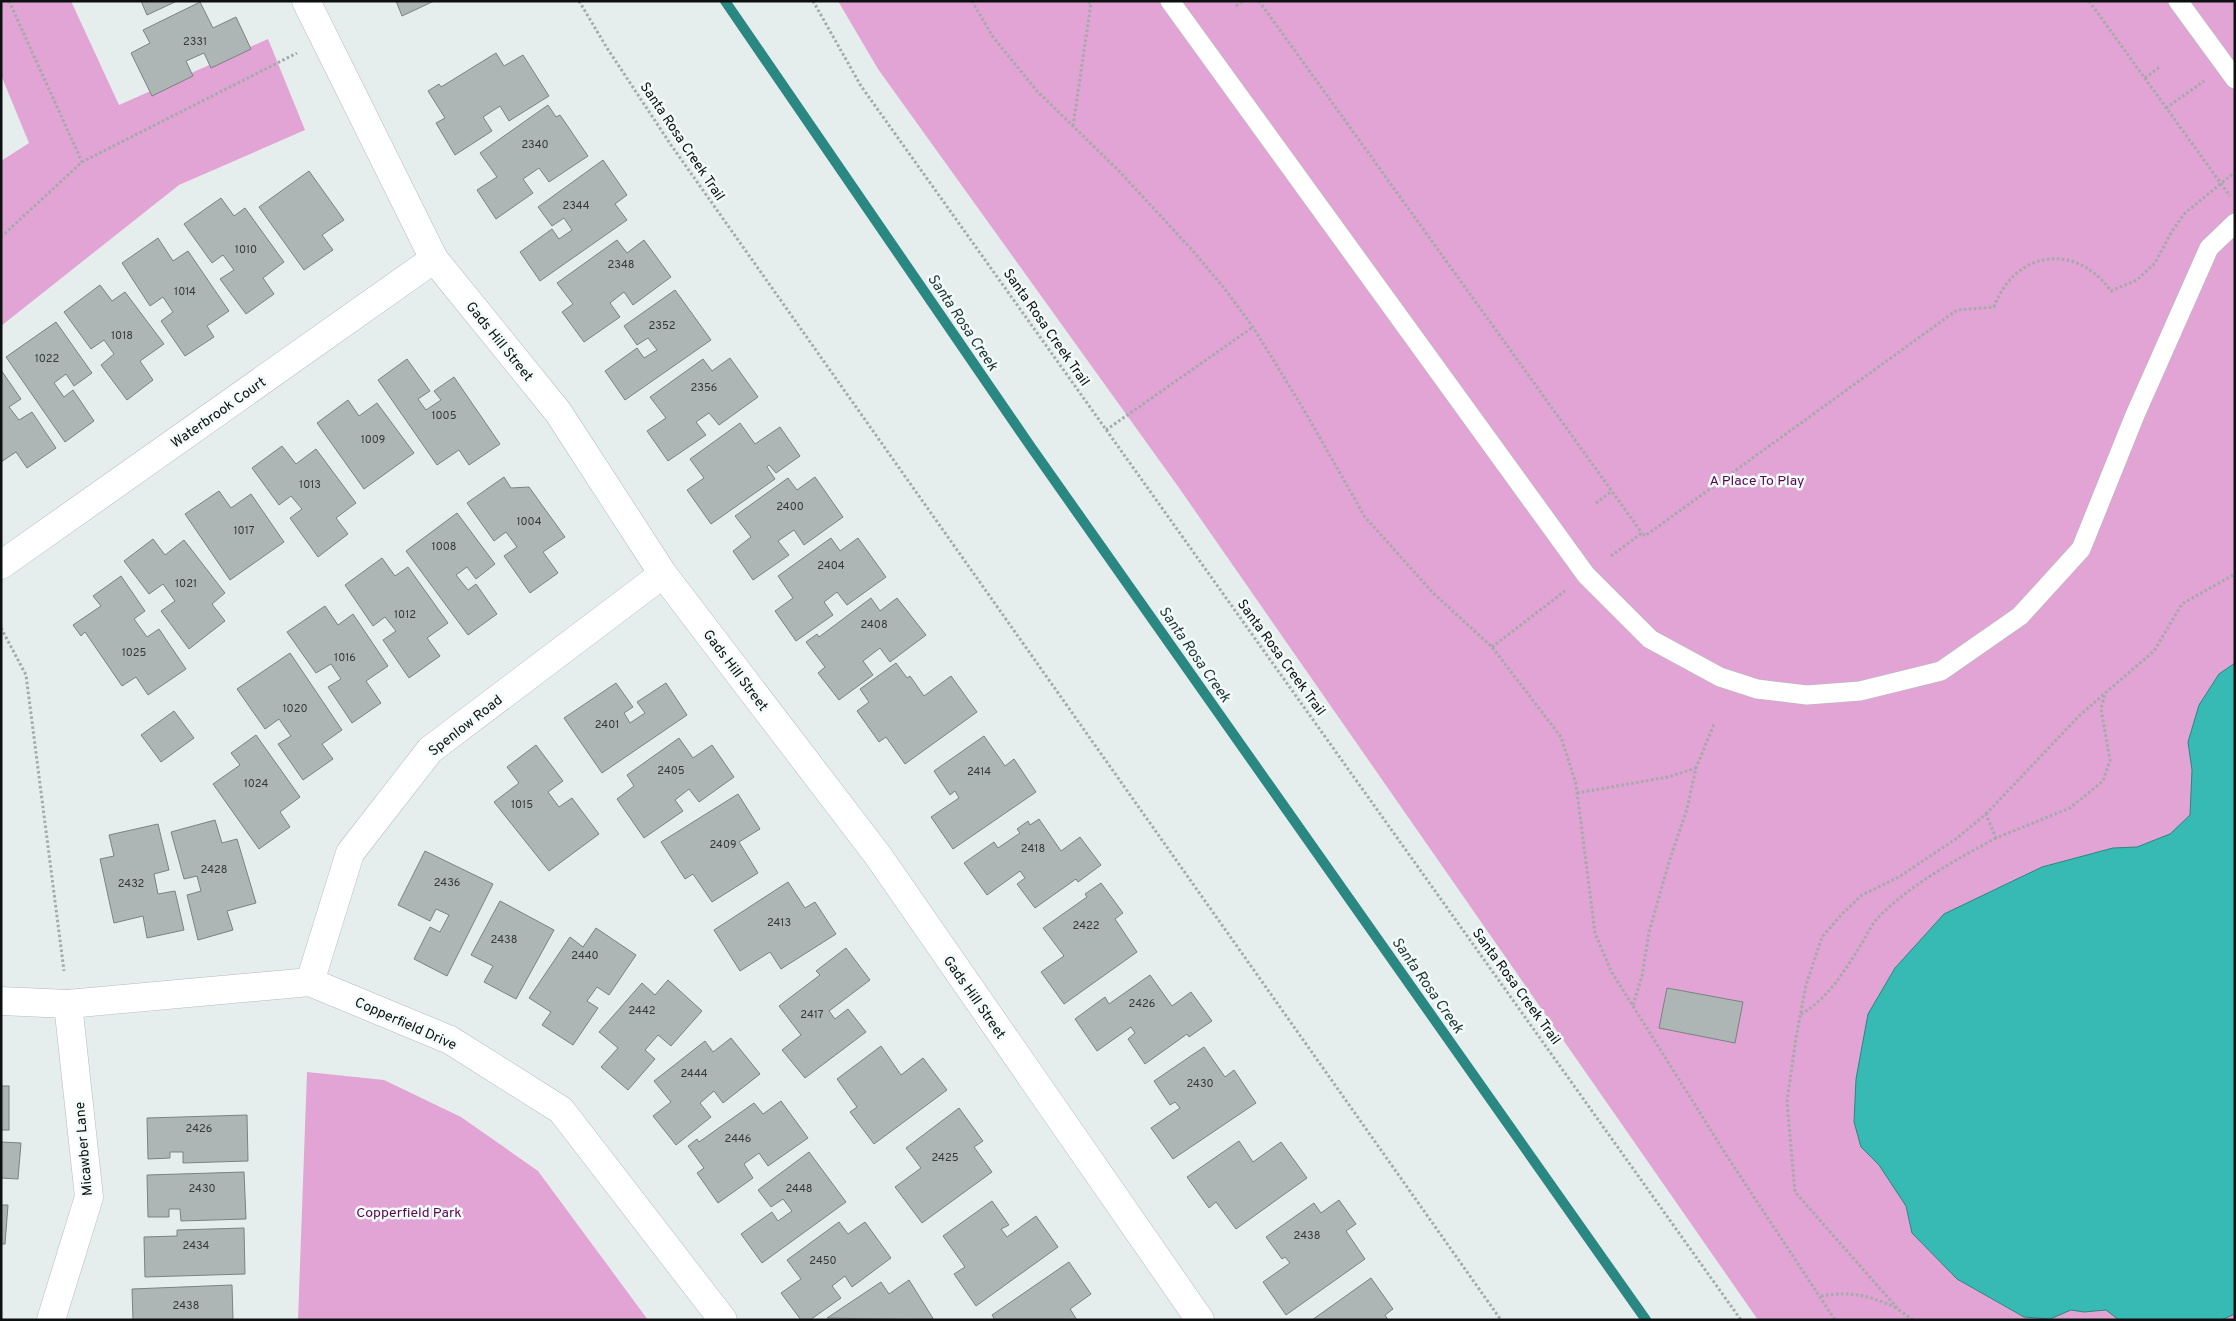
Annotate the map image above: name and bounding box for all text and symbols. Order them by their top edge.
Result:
house number: 2331 [183,35,207,49]
street label: Santa Rosa Creek Trail [636,79,728,204]
house number: 2340 [521,138,549,152]
house number: 2344 [562,199,590,213]
house number: 1010 [235,243,257,257]
house number: 2348 [608,258,634,272]
street label: Santa Rosa Creek Trail [999,266,1093,390]
water label: Santa Rosa Creek [922,271,1002,375]
house number: 1014 [174,285,196,299]
street label: Gads Hill Street [462,299,536,385]
house number: 2352 [649,319,675,333]
house number: 1018 [111,329,133,343]
house number: 1022 [35,352,59,366]
street label: Waterbrook Court [168,374,270,452]
house number: 2356 [691,381,717,395]
house number: 1005 [432,409,457,423]
house number: 1009 [361,433,385,447]
park label: A Place To Play [1710,473,1804,490]
house number: 1013 [299,478,321,492]
house number: 2400 [776,500,804,514]
house number: 1004 [517,515,542,529]
house number: 1017 [234,524,255,538]
house number: 1008 [432,540,456,554]
house number: 2404 [817,559,845,573]
house number: 1021 [175,577,197,591]
street label: Santa Rosa Creek Trail [1233,596,1329,719]
water label: Santa Rosa Creek [1154,603,1234,707]
house number: 1012 [394,608,416,622]
house number: 2408 [860,618,888,632]
street label: Gads Hill Street [699,627,771,715]
house number: 1025 [122,646,147,660]
house number: 1016 [334,651,356,665]
street label: Spenlow Road [426,692,506,760]
house number: 1020 [283,702,307,716]
house number: 2401 [595,718,619,732]
house number: 2405 [657,764,685,778]
house number: 2414 [967,765,991,779]
house number: 1024 [244,777,268,791]
house number: 1015 [511,798,533,812]
house number: 2409 [709,838,737,852]
house number: 2418 [1021,842,1045,856]
house number: 2428 [201,863,227,877]
house number: 2436 [434,876,460,890]
house number: 2432 [118,877,144,891]
house number: 2413 [767,916,791,930]
house number: 2422 [1073,919,1099,933]
street label: Santa Rosa Creek Trail [1468,925,1564,1048]
house number: 2438 [491,933,517,947]
water label: Santa Rosa Creek [1387,934,1467,1038]
house number: 2440 [571,949,599,963]
street label: Gads Hill Street [939,953,1009,1043]
street label: Copperfield Drive [352,994,459,1054]
house number: 2426 [1129,997,1155,1011]
house number: 2442 [628,1004,656,1018]
house number: 2417 [800,1008,824,1022]
house number: 2444 [680,1067,708,1081]
house number: 2430 [1186,1077,1214,1091]
street label: Micawber Lane [72,1101,97,1197]
house number: 2426 [186,1122,212,1136]
house number: 2446 [725,1132,751,1146]
house number: 2425 [931,1151,959,1165]
house number: 2430 [188,1182,216,1196]
house number: 2448 [785,1182,813,1196]
park label: Copperfield Park [356,1205,462,1222]
house number: 2438 [1294,1229,1320,1243]
house number: 2434 [183,1239,210,1253]
house number: 2450 [809,1254,837,1268]
house number: 2438 [173,1299,199,1313]

